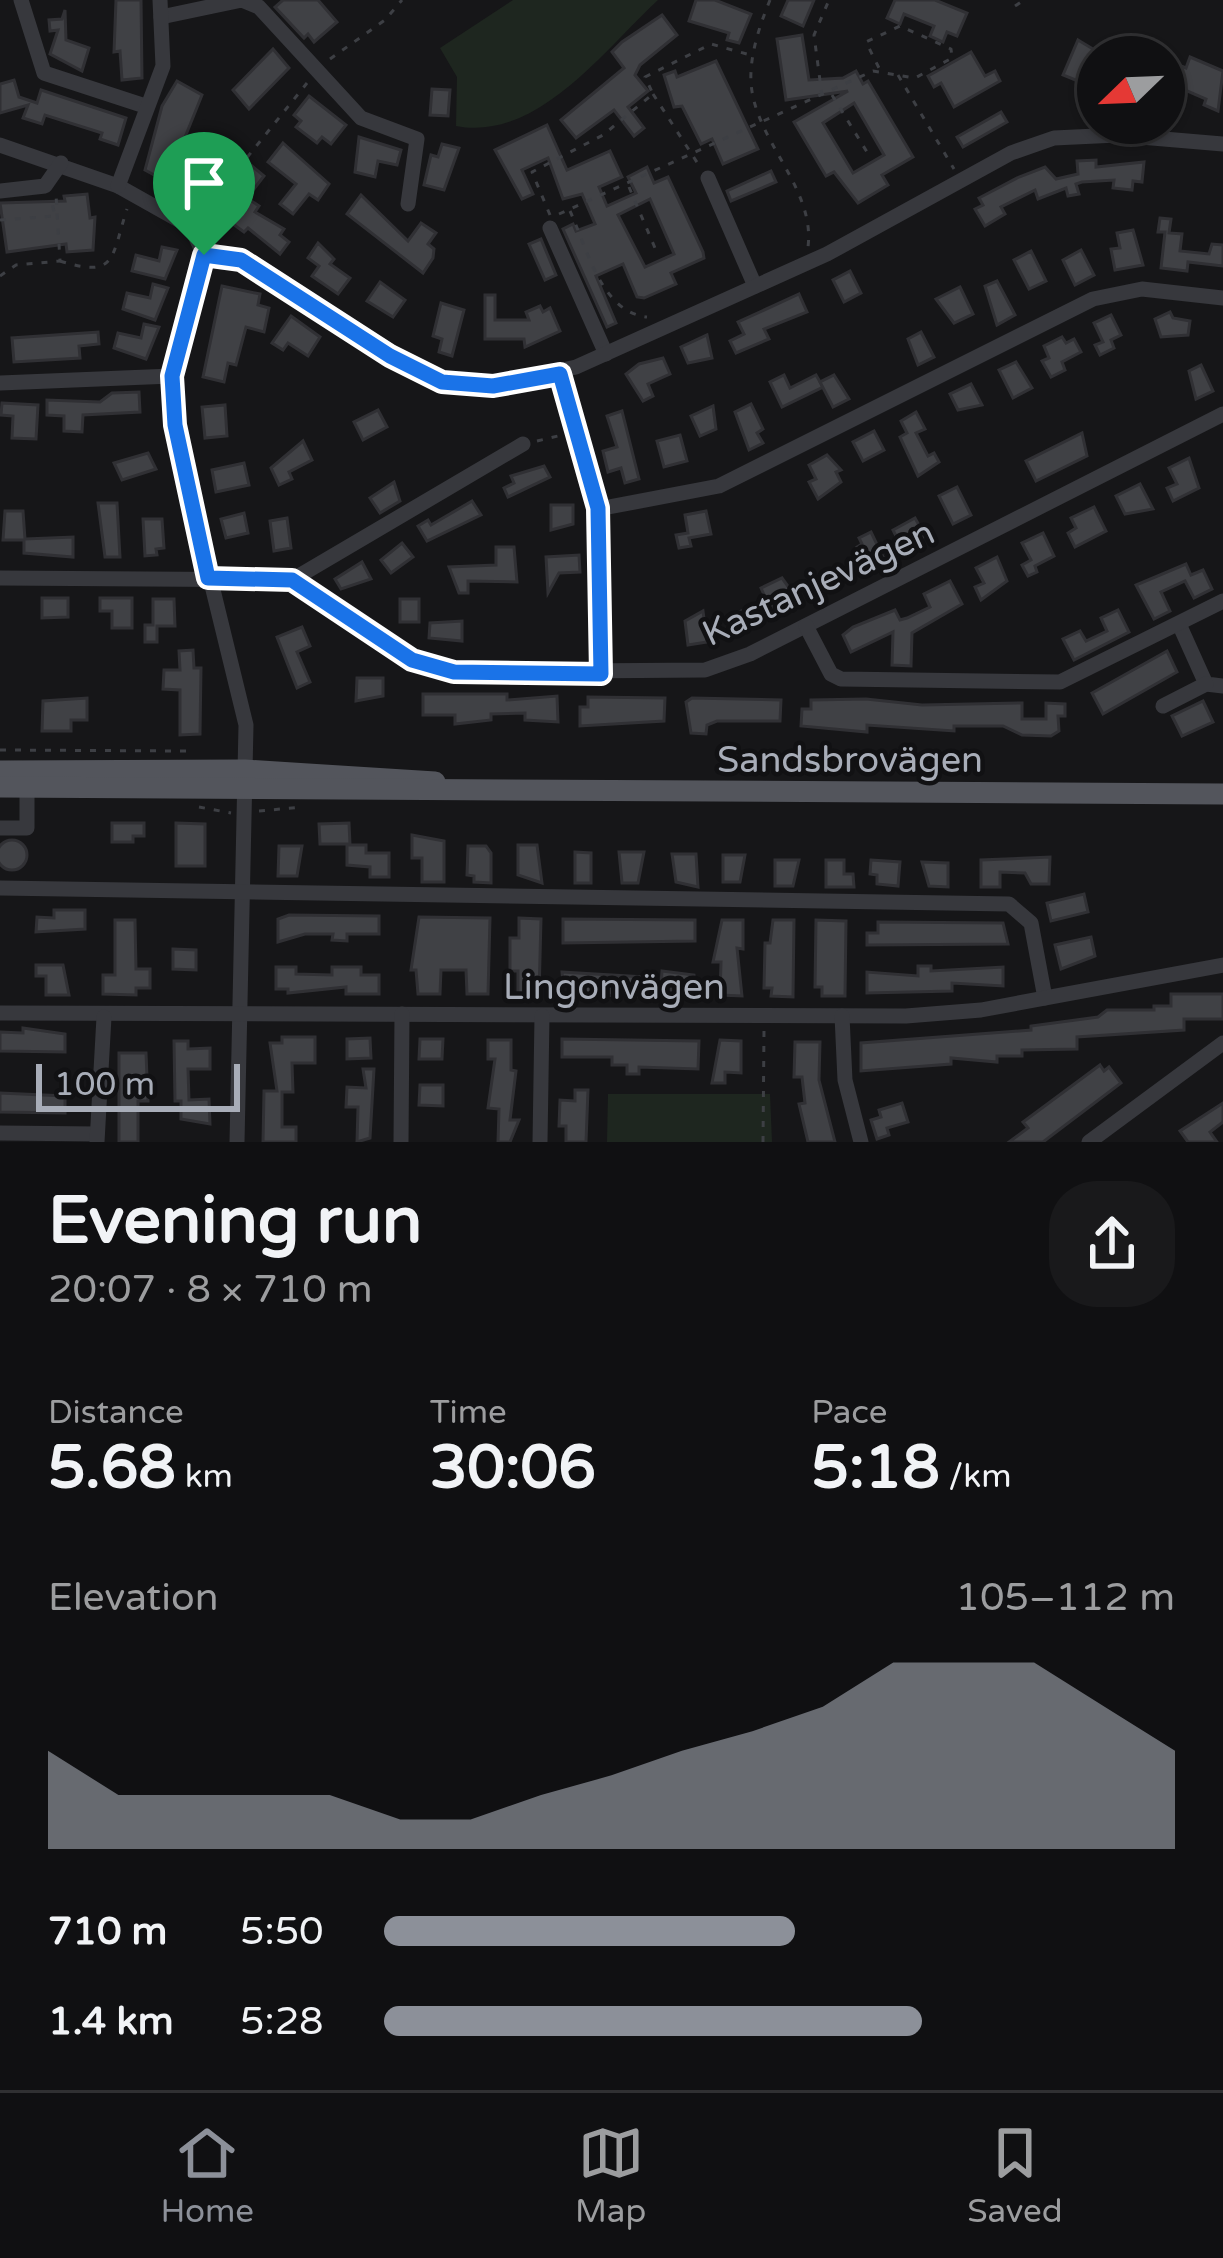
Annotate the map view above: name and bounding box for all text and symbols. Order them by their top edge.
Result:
north arrow [1077,36,1185,144]
map controls [1077,36,1185,144]
pin [153,132,255,255]
icon: arrive [171,150,237,216]
street label: Kastanjevägen [696,511,941,656]
street label: Sandsbrovägen [717,739,983,782]
street label: Lingonvägen [503,966,725,1009]
scale bar [36,1058,240,1111]
text: 100 m [54,1065,155,1104]
text: Evening run [48,1181,422,1261]
button: share [1049,1181,1175,1307]
text: 20:07 · 8 × 710 m [48,1266,373,1313]
text: Distance [48,1393,184,1432]
text: Time [430,1393,507,1432]
text: Pace [811,1393,887,1432]
text: 5.68 [48,1432,176,1504]
text: 30:06 [430,1432,596,1504]
text: 5:18 [811,1432,940,1504]
text: km [176,1457,233,1496]
text: /km [940,1457,1011,1496]
text: Elevation [48,1574,218,1621]
text: 105–112 m [955,1574,1175,1621]
text: 710 m [48,1908,167,1955]
text: 5:50 [240,1908,324,1955]
text: 1.4 km [48,1998,174,2045]
text: 5:28 [240,1998,324,2045]
tab: Home [160,2120,254,2231]
tab: Map [575,2120,646,2231]
tab: Saved [967,2120,1063,2231]

